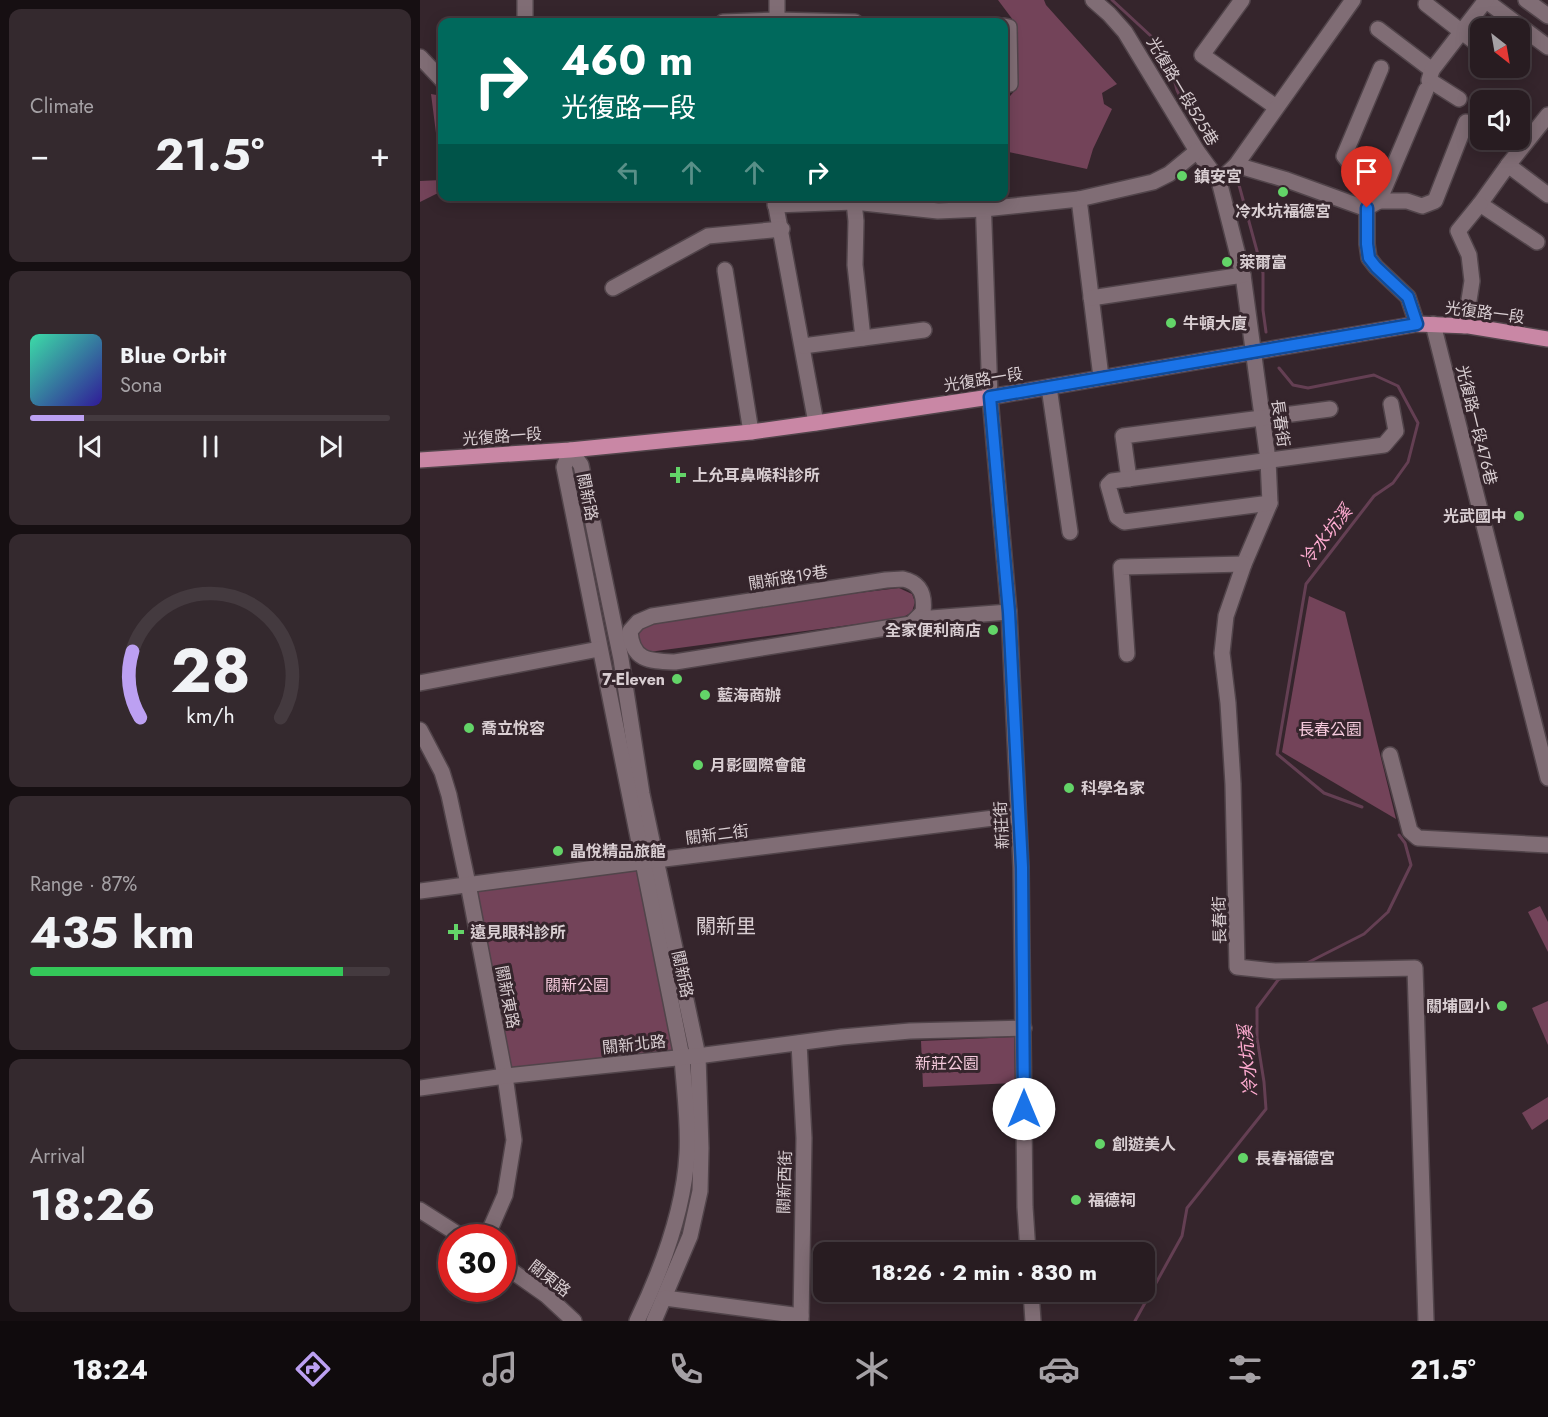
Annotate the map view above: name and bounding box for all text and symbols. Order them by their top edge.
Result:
north arrow [1470,18,1530,78]
map controls [1470,18,1530,150]
text: 460 m [561,30,693,91]
street label: 光復路一段525巷 [1141,33,1224,150]
icon: right [462,42,540,120]
text: 光復路一段 [561,88,696,127]
button: sound [1470,90,1530,150]
text: Climate [30,92,94,121]
text: 21.5° [155,122,264,187]
text: − [30,131,49,178]
text: + [370,131,390,178]
pin [1341,146,1392,208]
icon: arrive [1350,155,1383,188]
icon: left [612,156,645,189]
icon: ahead [675,156,708,189]
icon: ahead [738,156,771,189]
icon: right [801,156,834,189]
place label: 鎮安宮 [1194,165,1242,188]
marker: 鎮安宮 [1175,169,1189,183]
marker: 冷水坑福德宮 [1276,185,1290,199]
place label: 冷水坑福德宮 [1235,200,1331,223]
place label: 萊爾富 [1239,251,1287,274]
marker: 萊爾富 [1220,255,1234,269]
street label: 光復路一段 [1444,296,1526,329]
place label: 牛頓大廈 [1183,312,1247,335]
marker: 牛頓大廈 [1164,316,1178,330]
text: Blue Orbit [120,339,226,371]
street label: 光復路一段 [942,362,1024,397]
street label: 光復路一段476巷 [1450,363,1503,488]
text: Sona [120,371,162,400]
street label: 長春街 [1266,398,1295,448]
street label: 光復路一段 [461,422,543,451]
icon: previous [74,430,107,463]
icon: pause [194,430,227,463]
icon: next [314,430,347,463]
place label: 上允耳鼻喉科診所 [692,464,820,487]
marker: 上允耳鼻喉科診所 [669,466,687,484]
street label: 關新路 [572,471,603,523]
water label: 冷水坑溪 [1294,497,1360,572]
place label: 光武國中 [1443,505,1507,528]
marker: 光武國中 [1512,509,1526,523]
street label: 關新路19巷 [747,560,830,595]
place label: 全家便利商店 [885,619,981,642]
marker: 全家便利商店 [986,623,1000,637]
text: 28 [170,625,250,715]
place label: 7-Eleven [602,668,665,691]
marker: 7-Eleven [670,672,684,686]
place label: 藍海商辦 [717,684,781,707]
marker: 藍海商辦 [698,688,712,702]
text: km/h [186,700,234,731]
place label: 喬立悅容 [481,717,545,740]
park label: 長春公園 [1298,718,1362,741]
marker: 喬立悅容 [462,721,476,735]
place label: 月影國際會館 [710,754,806,777]
marker: 月影國際會館 [691,758,705,772]
place label: 科學名家 [1081,777,1145,800]
marker: 科學名家 [1062,781,1076,795]
street label: 新莊街 [989,800,1014,850]
street label: 關新二街 [684,819,750,850]
place label: 晶悅精品旅館 [570,840,666,863]
marker: 晶悅精品旅館 [551,844,565,858]
text: Range · 87% [30,870,137,899]
street label: 長春街 [1208,896,1231,944]
text: 435 km [30,900,195,965]
district label: 關新里 [696,912,756,941]
place label: 遠見眼科診所 [470,921,566,944]
marker: 遠見眼科診所 [447,923,465,941]
street label: 關新路 [666,948,699,1000]
street label: 關新東路 [490,963,525,1031]
park label: 關新公園 [545,974,609,997]
place label: 關埔國小 [1426,995,1490,1018]
marker: 關埔國小 [1495,999,1509,1013]
water label: 冷水坑溪 [1232,1021,1264,1098]
street label: 關新北路 [601,1030,667,1059]
park label: 新莊公園 [915,1052,979,1075]
position arrow [992,1077,1056,1141]
place label: 創遊美人 [1112,1133,1176,1156]
marker: 創遊美人 [1093,1137,1107,1151]
text: Arrival [30,1142,85,1171]
place label: 長春福德宮 [1255,1147,1335,1170]
street label: 關新西街 [772,1150,797,1214]
marker: 長春福德宮 [1236,1151,1250,1165]
text: 18:26 [30,1172,155,1237]
place label: 福德祠 [1088,1189,1136,1212]
marker: 福德祠 [1069,1193,1083,1207]
speed limit sign: 30 [438,1224,516,1302]
street label: 關東路 [524,1255,576,1302]
text: 18:26 · 2 min · 830 m [871,1256,1097,1288]
icon: directions [292,1348,334,1390]
icon: music [479,1348,521,1390]
icon: phone [665,1348,707,1390]
icon: climate [851,1348,893,1390]
icon: car [1038,1348,1080,1390]
icon: filters [1224,1348,1266,1390]
text: 18:24 [72,1350,148,1389]
text: 21.5° [1410,1350,1476,1389]

